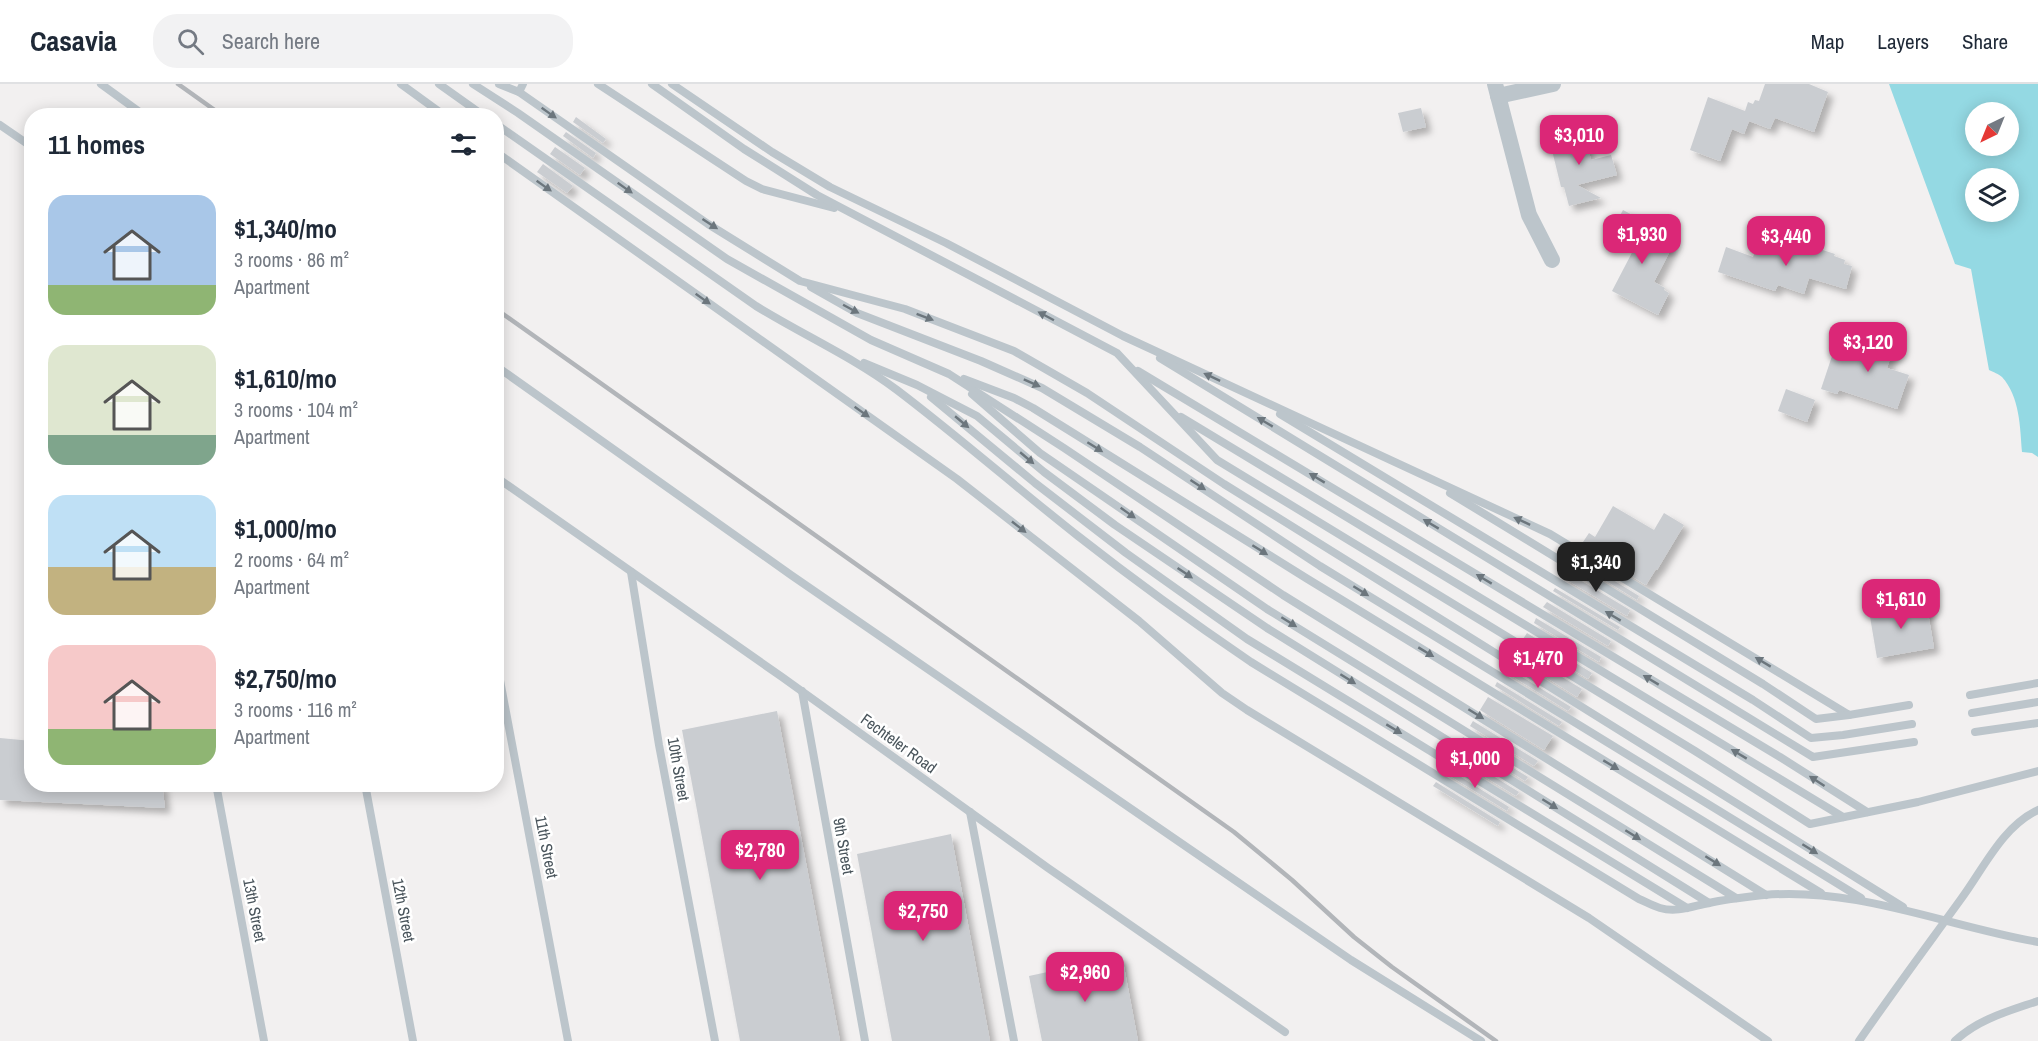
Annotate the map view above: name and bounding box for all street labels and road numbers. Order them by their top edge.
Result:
street label: Fechteler Road [857,708,941,778]
street label: 10th Street [663,735,695,803]
street label: 11th Street [530,814,564,880]
street label: 9th Street [828,816,860,876]
street label: 13th Street [238,876,272,944]
street label: 12th Street [387,876,421,944]

